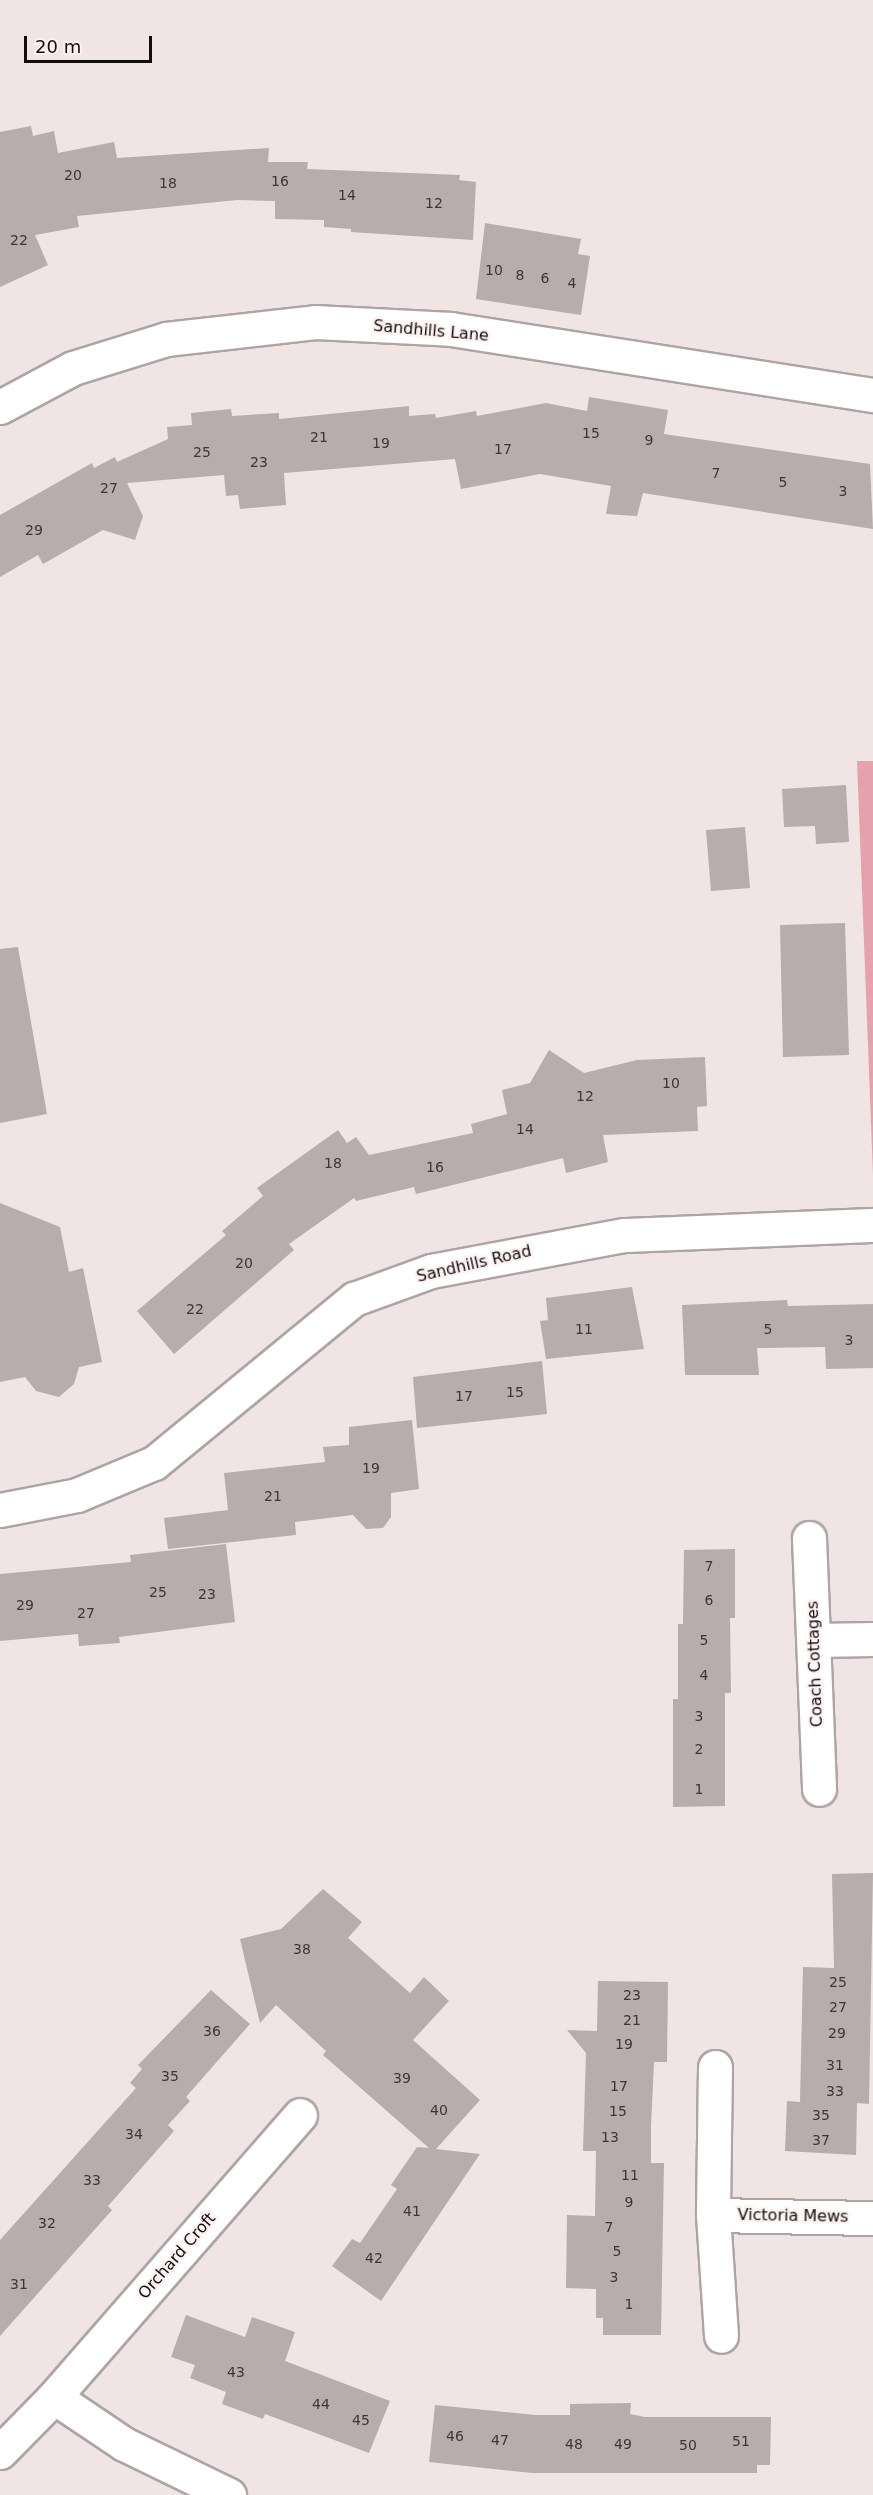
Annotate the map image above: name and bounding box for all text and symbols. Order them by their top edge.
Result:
scale bar [27,24,154,62]
text: 20 m [35,36,81,57]
house number: 20 [64,167,82,183]
house number: 16 [271,173,289,189]
house number: 18 [159,175,177,191]
house number: 14 [338,187,356,203]
house number: 12 [425,195,443,211]
house number: 22 [10,232,28,248]
house number: 10 [485,262,503,278]
house number: 8 [516,267,524,283]
house number: 6 [541,270,549,286]
house number: 4 [568,275,576,291]
street label: Sandhills Lane [372,316,490,346]
house number: 15 [582,425,600,441]
house number: 21 [310,429,328,445]
house number: 9 [645,432,653,448]
house number: 19 [372,435,390,451]
house number: 17 [494,441,512,457]
house number: 25 [193,444,211,460]
house number: 23 [250,454,268,470]
house number: 7 [712,465,720,481]
house number: 5 [779,474,787,490]
house number: 27 [100,480,118,496]
house number: 3 [839,483,847,499]
house number: 29 [25,522,43,538]
house number: 10 [662,1075,680,1091]
house number: 12 [576,1088,594,1104]
house number: 14 [516,1121,534,1137]
house number: 18 [324,1155,342,1171]
house number: 16 [426,1159,444,1175]
street label: Sandhills Road [415,1241,533,1287]
house number: 20 [235,1255,253,1271]
house number: 22 [186,1301,204,1317]
house number: 11 [575,1321,593,1337]
house number: 5 [764,1321,772,1337]
house number: 3 [845,1332,853,1348]
house number: 15 [506,1384,524,1400]
house number: 17 [455,1388,473,1404]
house number: 19 [362,1460,380,1476]
house number: 21 [264,1488,282,1504]
house number: 7 [705,1558,713,1574]
house number: 25 [149,1584,167,1600]
house number: 23 [198,1586,216,1602]
house number: 6 [705,1592,713,1608]
house number: 29 [16,1597,34,1613]
street label: Coach Cottages [803,1600,827,1728]
house number: 27 [77,1605,95,1621]
house number: 5 [700,1632,708,1648]
house number: 4 [700,1667,708,1683]
house number: 3 [695,1708,703,1724]
house number: 2 [695,1741,703,1757]
house number: 1 [695,1781,703,1797]
house number: 38 [293,1941,311,1957]
house number: 25 [829,1974,847,1990]
house number: 23 [623,1987,641,2003]
house number: 27 [829,1999,847,2015]
house number: 21 [623,2012,641,2028]
house number: 36 [203,2023,221,2039]
house number: 29 [828,2025,846,2041]
house number: 19 [615,2036,633,2052]
house number: 31 [826,2057,844,2073]
house number: 35 [161,2068,179,2084]
house number: 39 [393,2070,411,2086]
house number: 17 [610,2078,628,2094]
house number: 33 [826,2083,844,2099]
house number: 40 [430,2102,448,2118]
house number: 15 [609,2103,627,2119]
house number: 35 [812,2107,830,2123]
house number: 34 [125,2126,143,2142]
house number: 13 [601,2129,619,2145]
house number: 37 [812,2132,830,2148]
house number: 11 [621,2167,639,2183]
house number: 33 [83,2172,101,2188]
house number: 9 [625,2194,633,2210]
house number: 41 [403,2203,421,2219]
street label: Victoria Mews [737,2205,849,2227]
street label: Orchard Croft [134,2209,220,2303]
house number: 32 [38,2215,56,2231]
house number: 7 [605,2219,613,2235]
house number: 5 [613,2243,621,2259]
house number: 42 [365,2250,383,2266]
house number: 3 [610,2269,618,2285]
house number: 31 [10,2276,28,2292]
house number: 1 [625,2296,633,2312]
house number: 43 [227,2364,245,2380]
house number: 44 [312,2396,330,2412]
house number: 45 [352,2412,370,2428]
house number: 46 [446,2428,464,2444]
house number: 47 [491,2432,509,2448]
house number: 51 [732,2433,750,2449]
house number: 48 [565,2436,583,2452]
house number: 49 [614,2436,632,2452]
house number: 50 [679,2437,697,2453]

